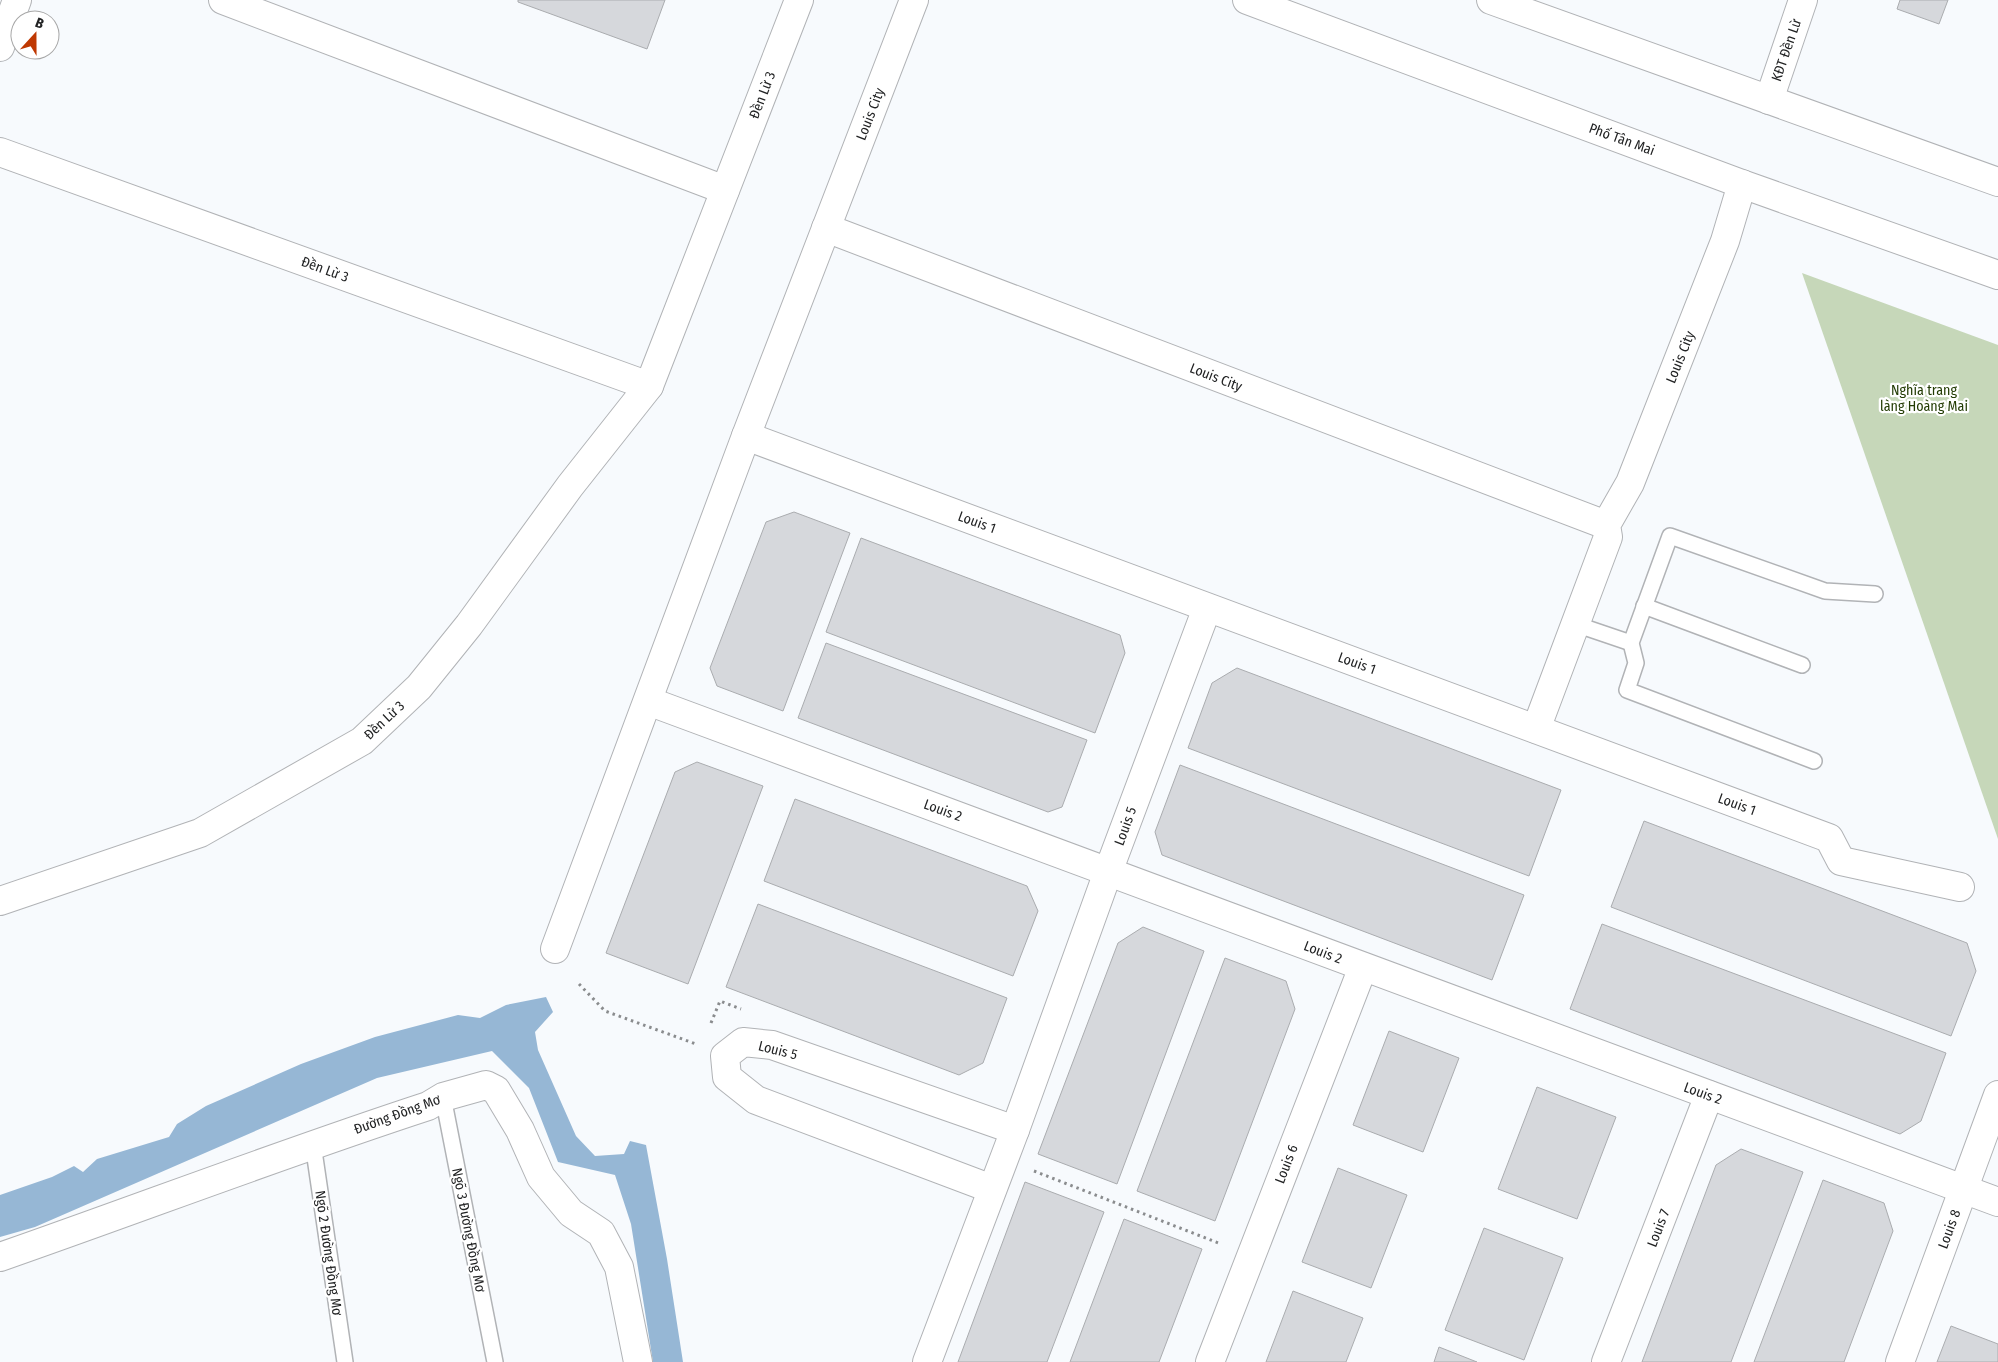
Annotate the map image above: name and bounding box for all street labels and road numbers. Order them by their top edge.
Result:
street label: KĐT Đền Lừ [1767,16,1805,83]
street label: Đền Lừ 3 [745,69,779,121]
street label: Louis City [853,85,888,143]
street label: Phố Tân Mai [1587,119,1657,159]
street label: Đền Lừ 3 [299,252,351,286]
street label: Louis City [1662,328,1699,386]
street label: Louis City [1187,360,1245,395]
street label: Louis 1 [956,508,998,537]
street label: Louis 1 [1336,649,1378,678]
street label: Đền Lừ 3 [360,697,408,743]
street label: Louis 1 [1716,790,1758,819]
street label: Louis 2 [921,796,964,825]
street label: Louis 5 [1111,805,1140,848]
street label: Louis 2 [1301,937,1344,967]
street label: Louis 5 [757,1037,799,1064]
street label: Louis 2 [1681,1079,1724,1108]
street label: Đường Đồng Mơ [351,1090,443,1138]
street label: Louis 6 [1271,1142,1302,1186]
street label: Ngõ 3 Đường Đồng Mơ [448,1166,490,1294]
street label: Ngõ 2 Đường Đồng Mơ [311,1189,347,1317]
street label: Louis 7 [1644,1207,1674,1249]
street label: Louis 8 [1935,1207,1964,1251]

